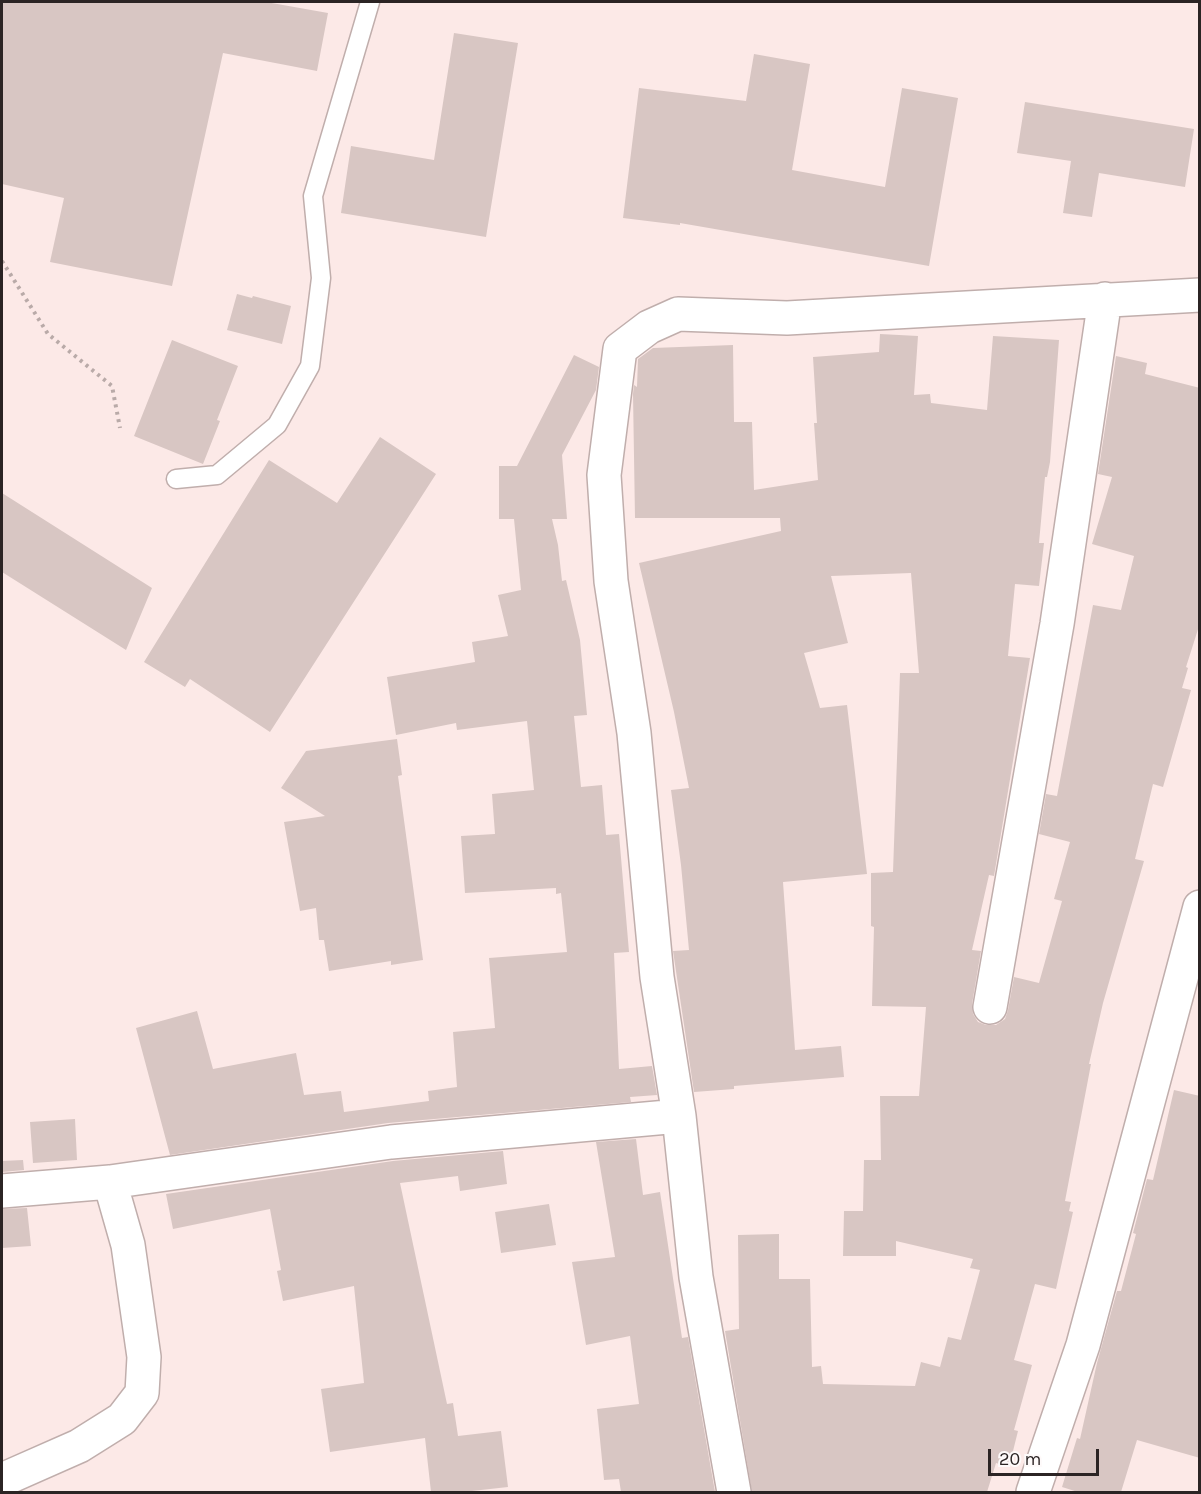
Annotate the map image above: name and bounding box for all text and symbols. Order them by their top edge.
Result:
scale bar [991,1437,1102,1475]
text: 20 m [999,1448,1041,1470]

